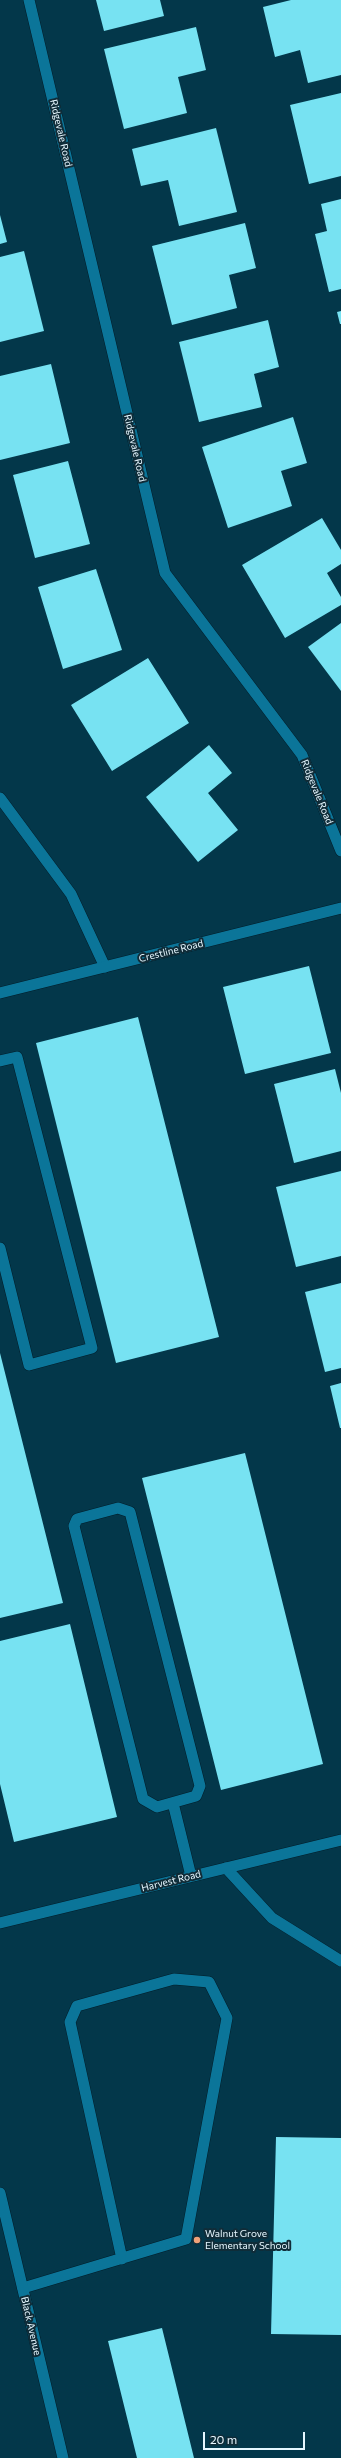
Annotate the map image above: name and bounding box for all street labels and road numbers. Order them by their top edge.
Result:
street label: Ridgevale Road [47,98,75,168]
street label: Ridgevale Road [121,413,149,483]
street label: Ridgevale Road [299,758,335,826]
street label: Crestline Road [138,937,204,965]
street label: Harvest Road [140,1868,202,1894]
street label: Black Avenue [18,2295,44,2357]

